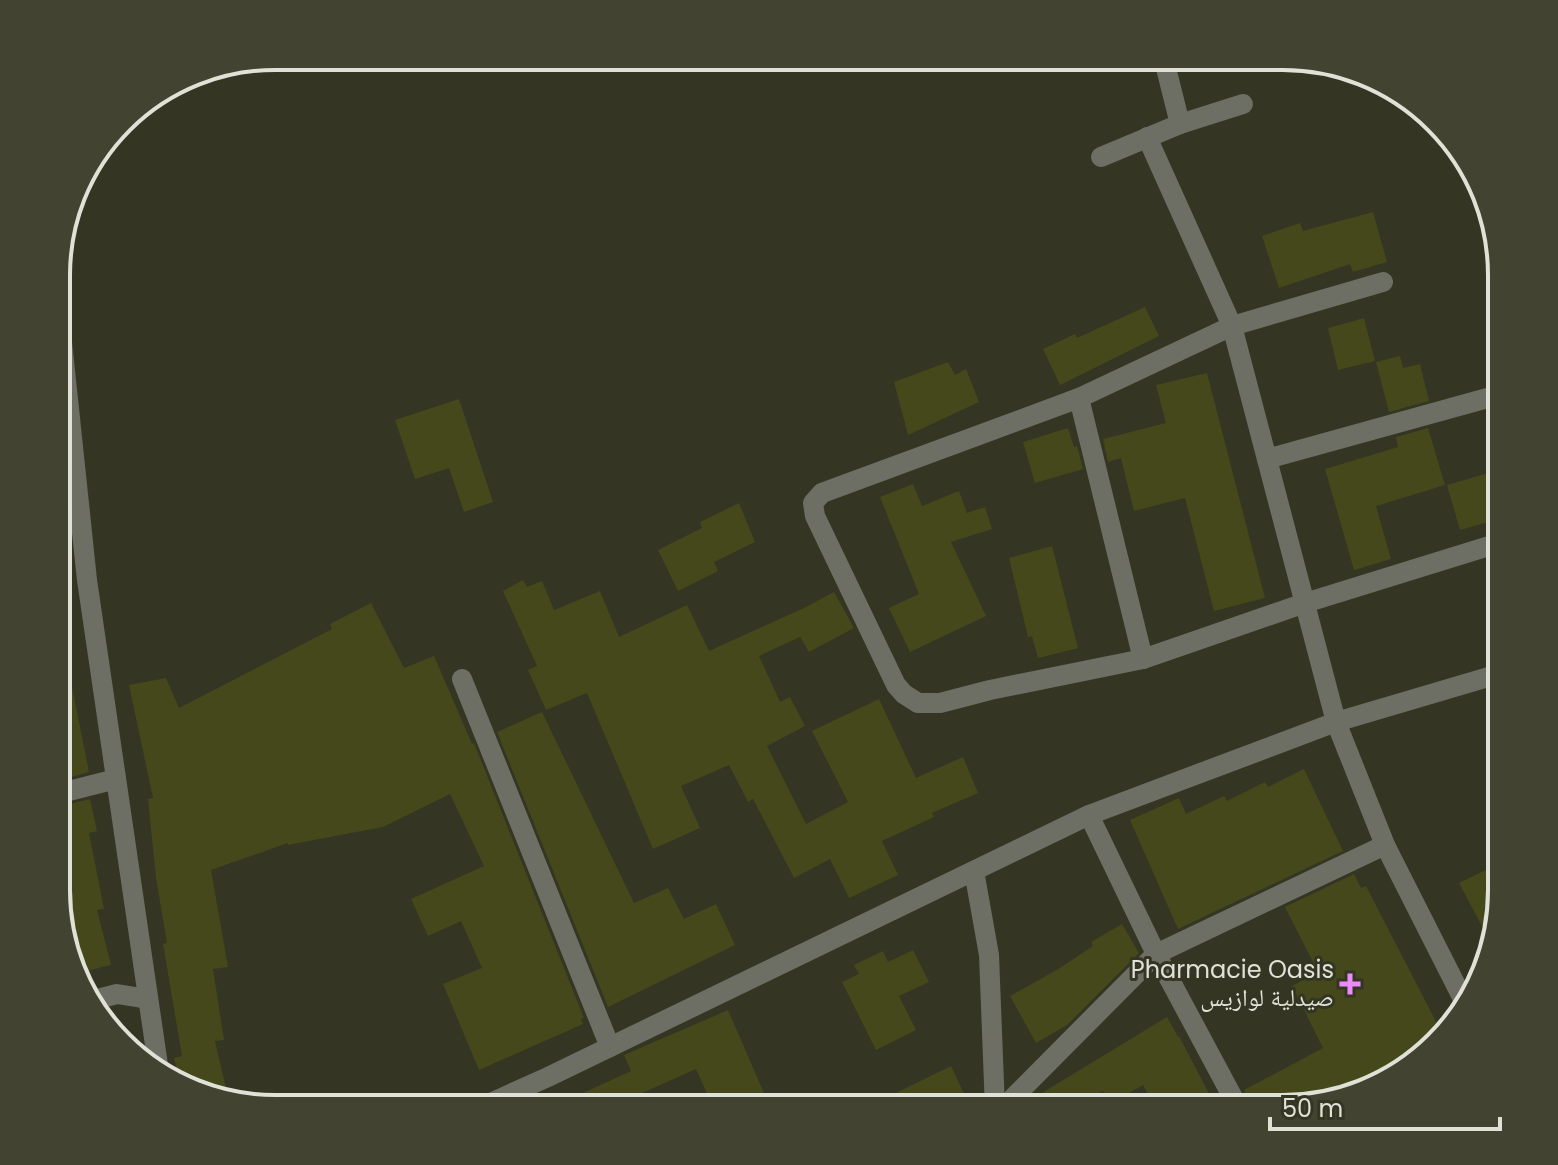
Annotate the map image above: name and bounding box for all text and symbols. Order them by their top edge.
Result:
place label: Pharmacie Oasis صيدلية لوازيس [1131,953,1334,1014]
marker: Pharmacie Oasis صيدلية لوازيس [1341,975,1359,993]
scale bar [1270,1081,1500,1131]
text: 50 m [1282,1092,1343,1125]

